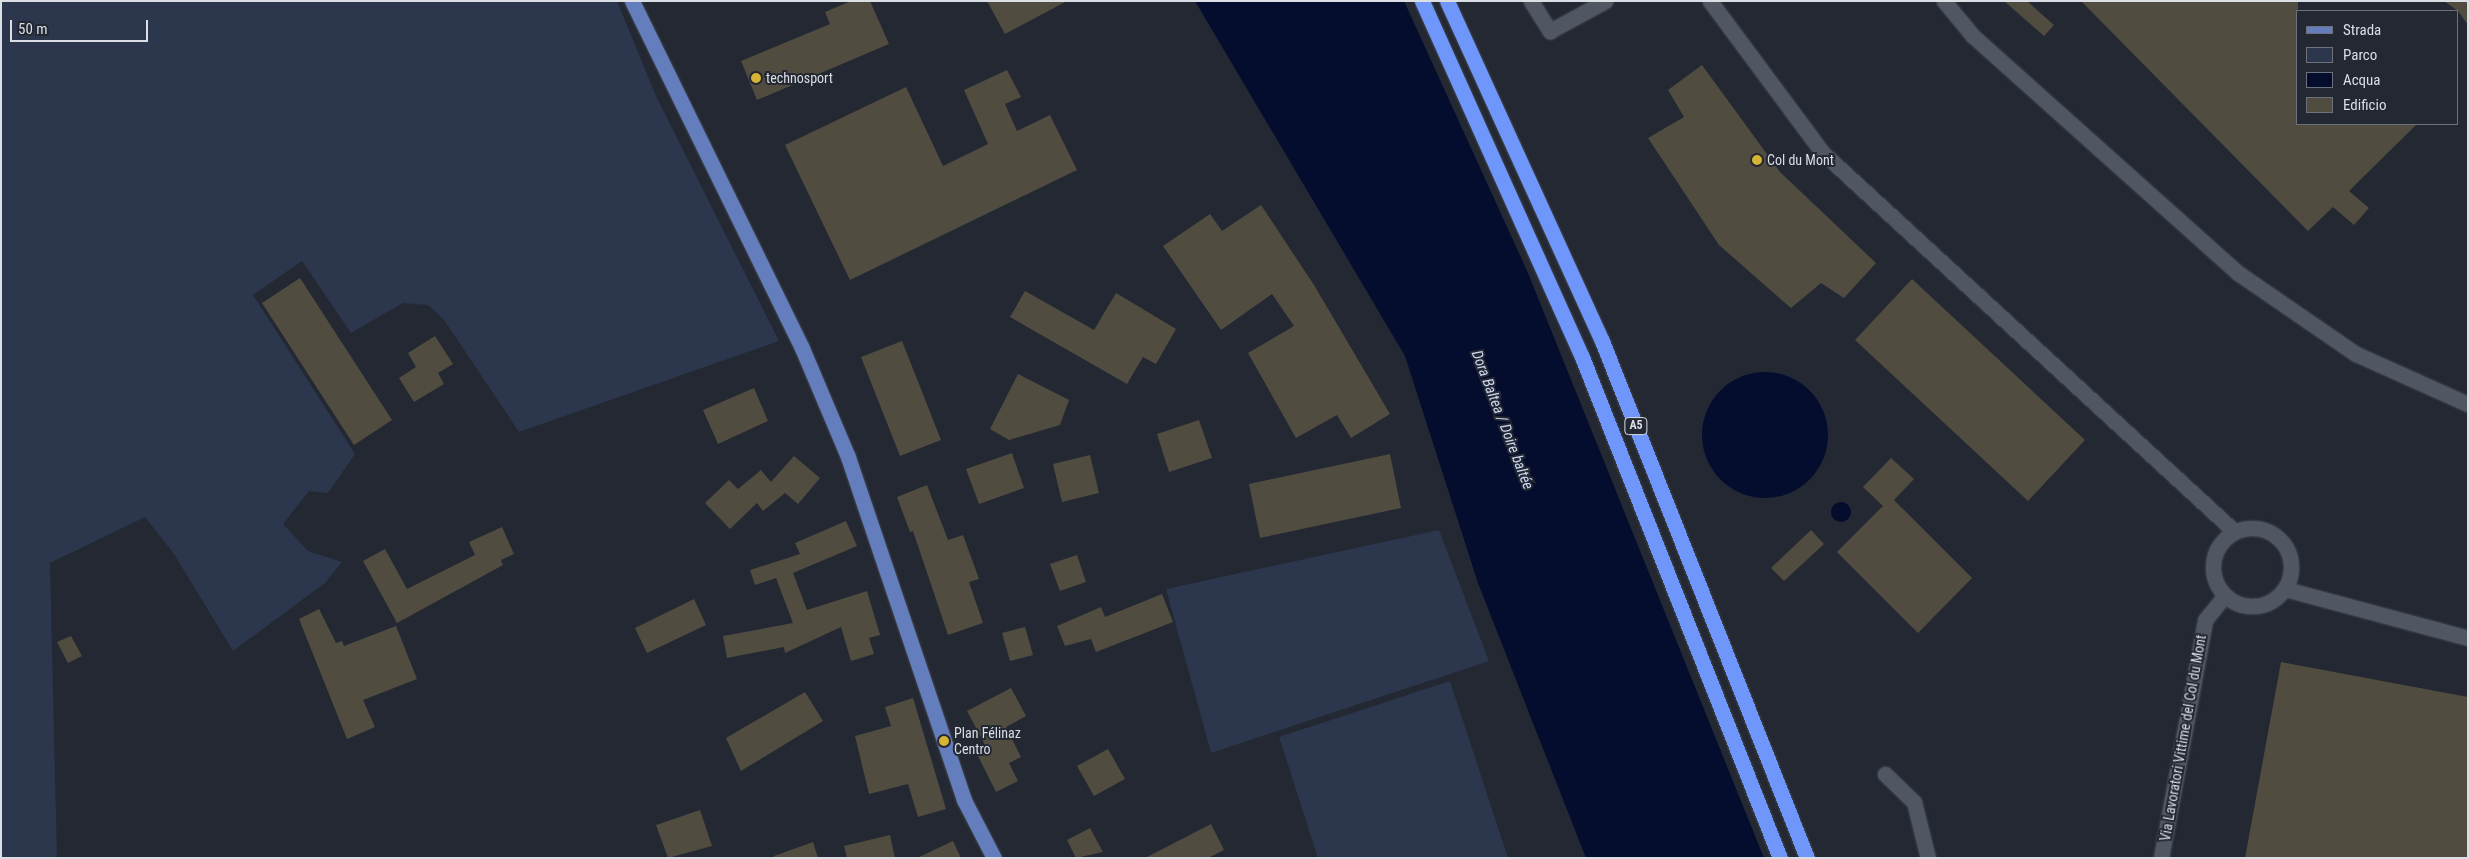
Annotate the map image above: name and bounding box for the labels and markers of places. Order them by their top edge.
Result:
place label: technosport [766,70,833,86]
marker: technosport [750,72,762,84]
place label: Col du Mont [1767,152,1834,168]
marker: Col du Mont [1751,154,1763,166]
place label: Plan Félinaz Centro [954,725,1021,758]
marker: Plan Félinaz Centro [938,735,950,747]

